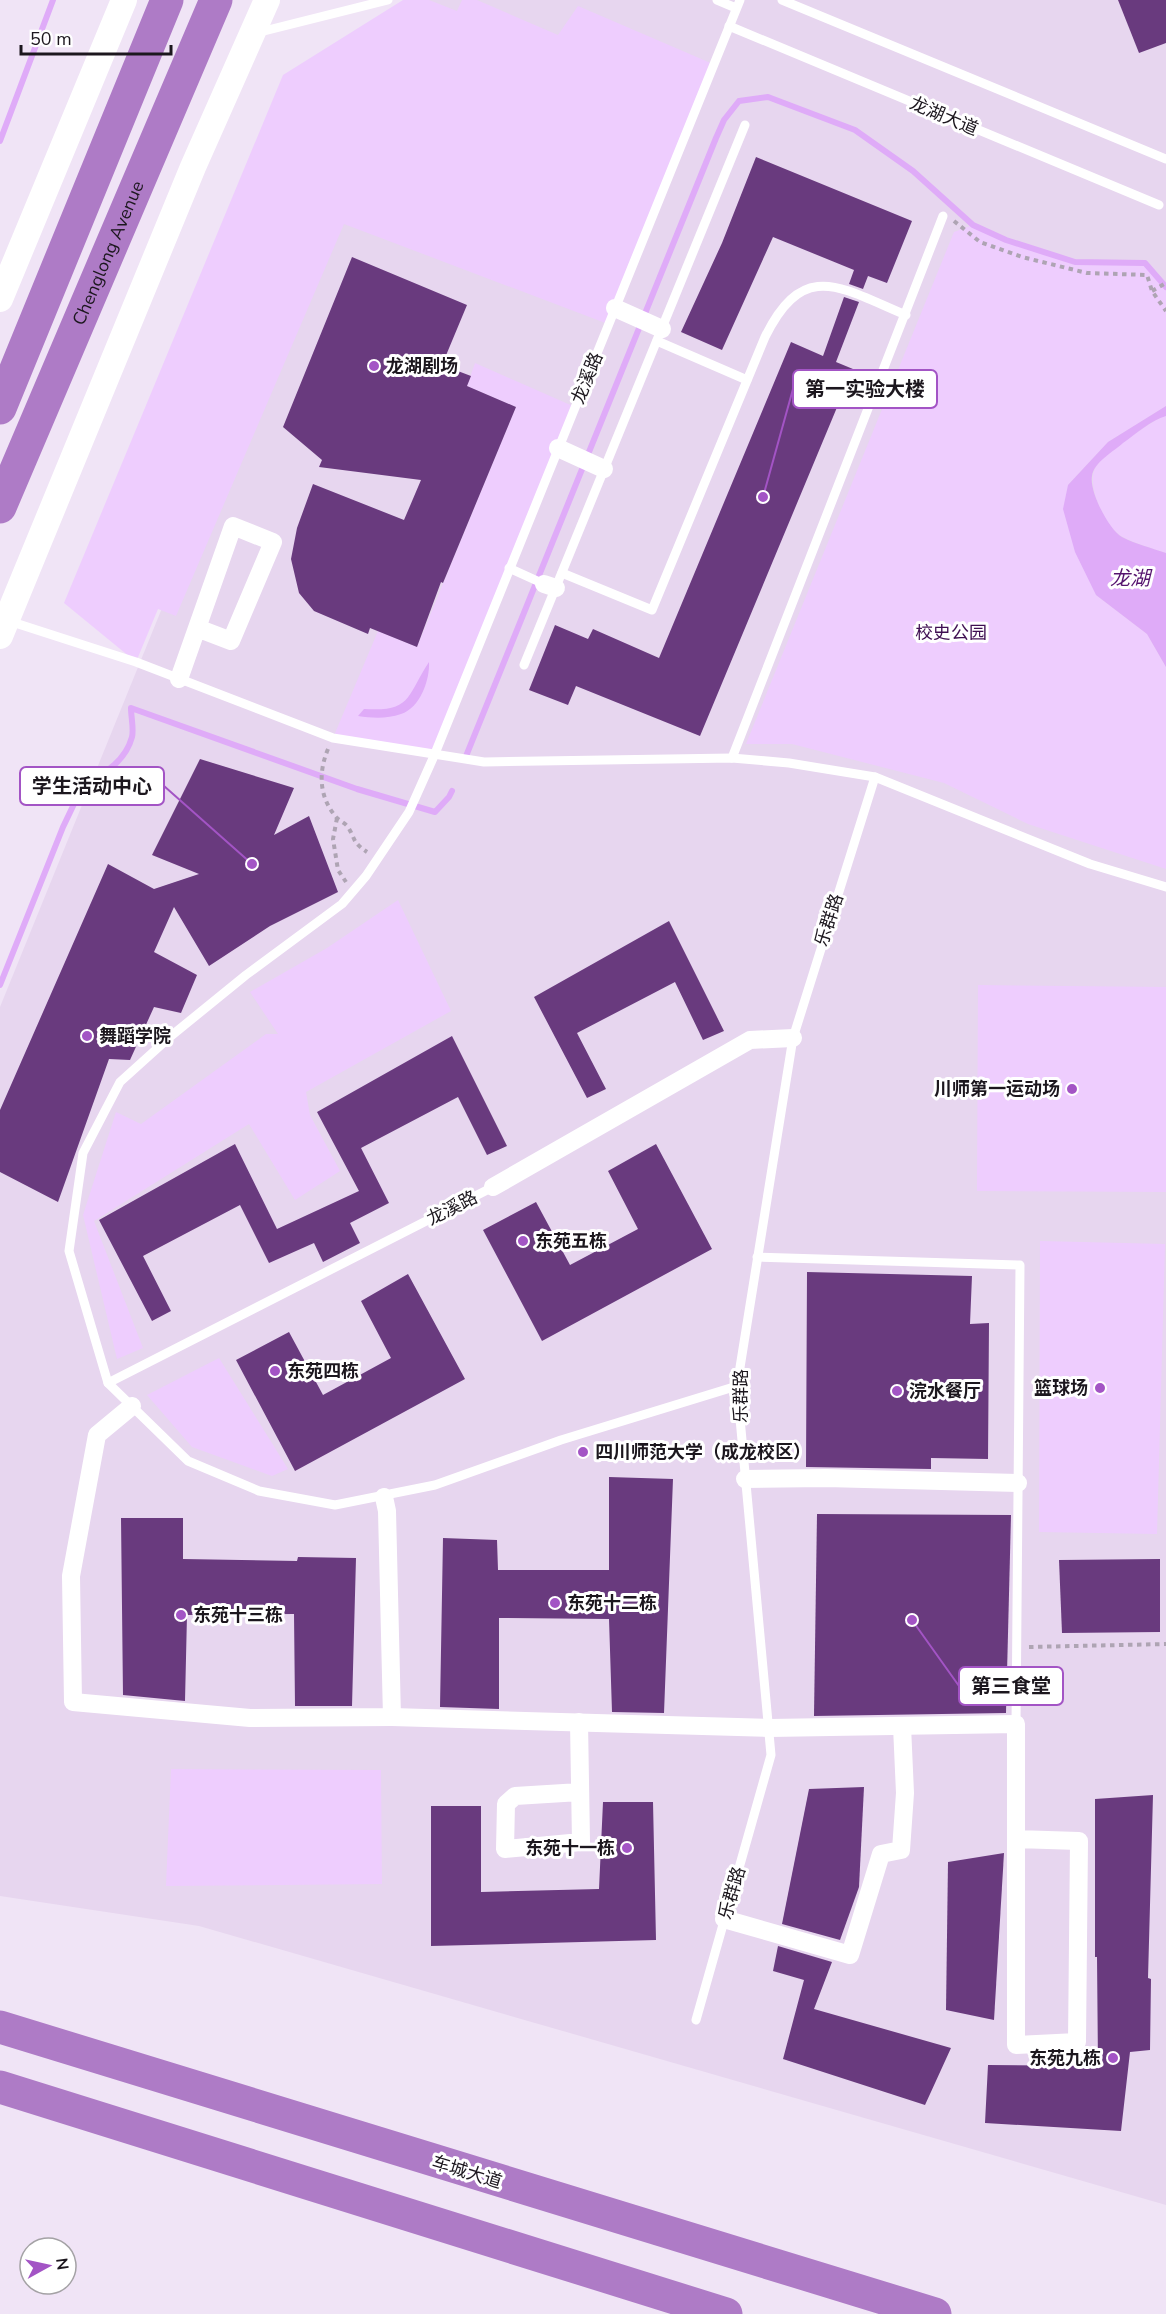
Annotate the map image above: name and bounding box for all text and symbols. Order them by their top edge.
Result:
scale bar [21,18,171,56]
text: 50 m [30,27,72,51]
street label: 龙湖大道 [906,91,982,141]
street label: Chenglong Avenue [67,177,150,329]
street label: 龙溪路 [566,348,608,408]
place label: 龙湖剧场 [386,354,458,378]
marker: 龙湖剧场 [367,359,381,373]
callout: 第一实验大楼 [793,370,937,408]
text: 第一实验大楼 [805,376,925,403]
water label: 龙湖 [1110,565,1153,592]
park label: 校史公园 [915,621,987,645]
callout: 学生活动中心 [20,767,164,805]
text: 学生活动中心 [32,773,152,800]
street label: 乐群路 [809,891,849,949]
place label: 舞蹈学院 [99,1024,171,1048]
marker: 舞蹈学院 [80,1029,94,1043]
place label: 川师第一运动场 [934,1077,1060,1101]
marker: 川师第一运动场 [1065,1082,1079,1096]
street label: 龙溪路 [422,1185,482,1231]
place label: 东苑五栋 [535,1229,607,1253]
marker: 东苑五栋 [516,1234,530,1248]
place label: 东苑四栋 [287,1359,359,1383]
marker: 东苑四栋 [268,1364,282,1378]
street label: 乐群路 [729,1369,753,1423]
place label: 篮球场 [1034,1376,1088,1400]
place label: 浣水餐厅 [909,1379,981,1403]
marker: 篮球场 [1093,1381,1107,1395]
marker: 浣水餐厅 [890,1384,904,1398]
place label: 四川师范大学（成龙校区） [595,1440,811,1464]
marker: 四川师范大学（成龙校区） [576,1445,590,1459]
place label: 东苑十二栋 [567,1591,657,1615]
marker: 东苑十二栋 [548,1596,562,1610]
place label: 东苑十三栋 [193,1603,283,1627]
marker: 东苑十三栋 [174,1608,188,1622]
callout: 第三食堂 [959,1667,1063,1705]
text: 第三食堂 [971,1673,1051,1700]
place label: 东苑十一栋 [525,1836,615,1860]
marker: 东苑十一栋 [620,1841,634,1855]
street label: 乐群路 [713,1864,751,1922]
place label: 东苑九栋 [1029,2046,1101,2070]
marker: 东苑九栋 [1106,2051,1120,2065]
street label: 车城大道 [429,2150,505,2194]
north arrow [18,2236,78,2296]
text: N [50,2257,74,2272]

